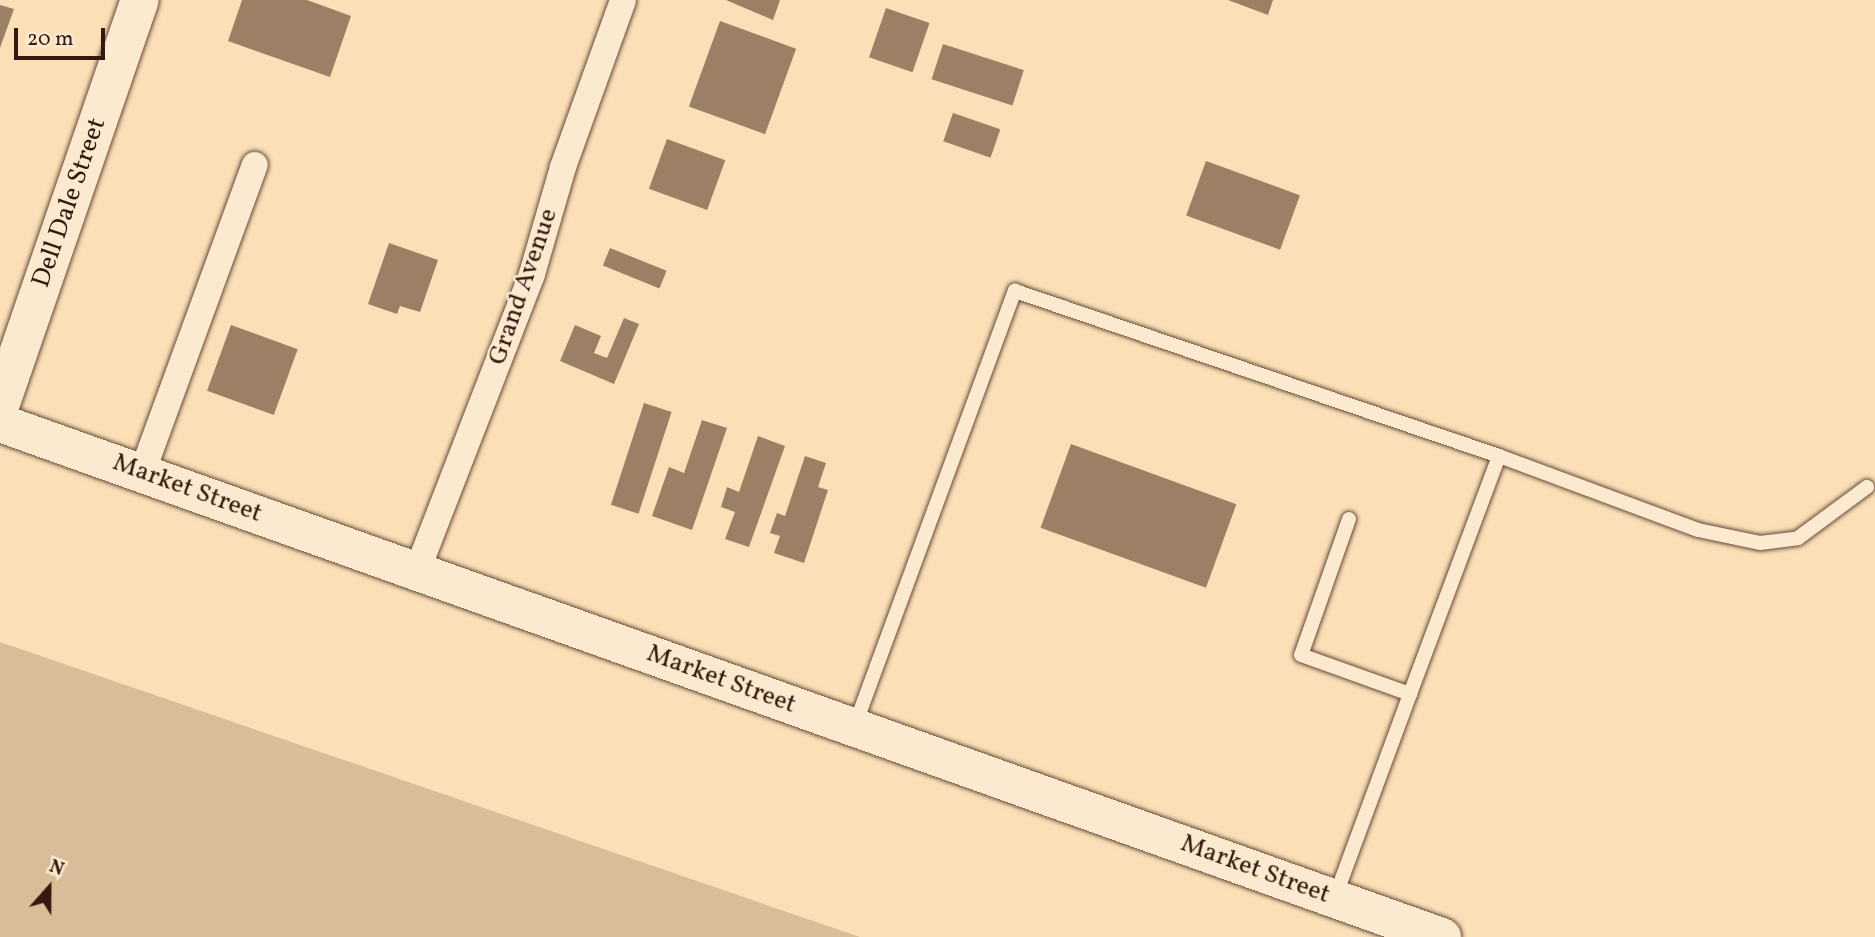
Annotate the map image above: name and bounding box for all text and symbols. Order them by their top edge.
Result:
scale bar [18,14,108,58]
text: 20 m [27,25,73,54]
street label: Dell Dale Street [26,114,114,292]
street label: Grand Avenue [483,205,565,369]
street label: Market Street [108,448,266,530]
street label: Market Street [642,639,800,721]
street label: Market Street [1176,829,1334,911]
north arrow [14,853,84,923]
text: N [45,854,68,883]

